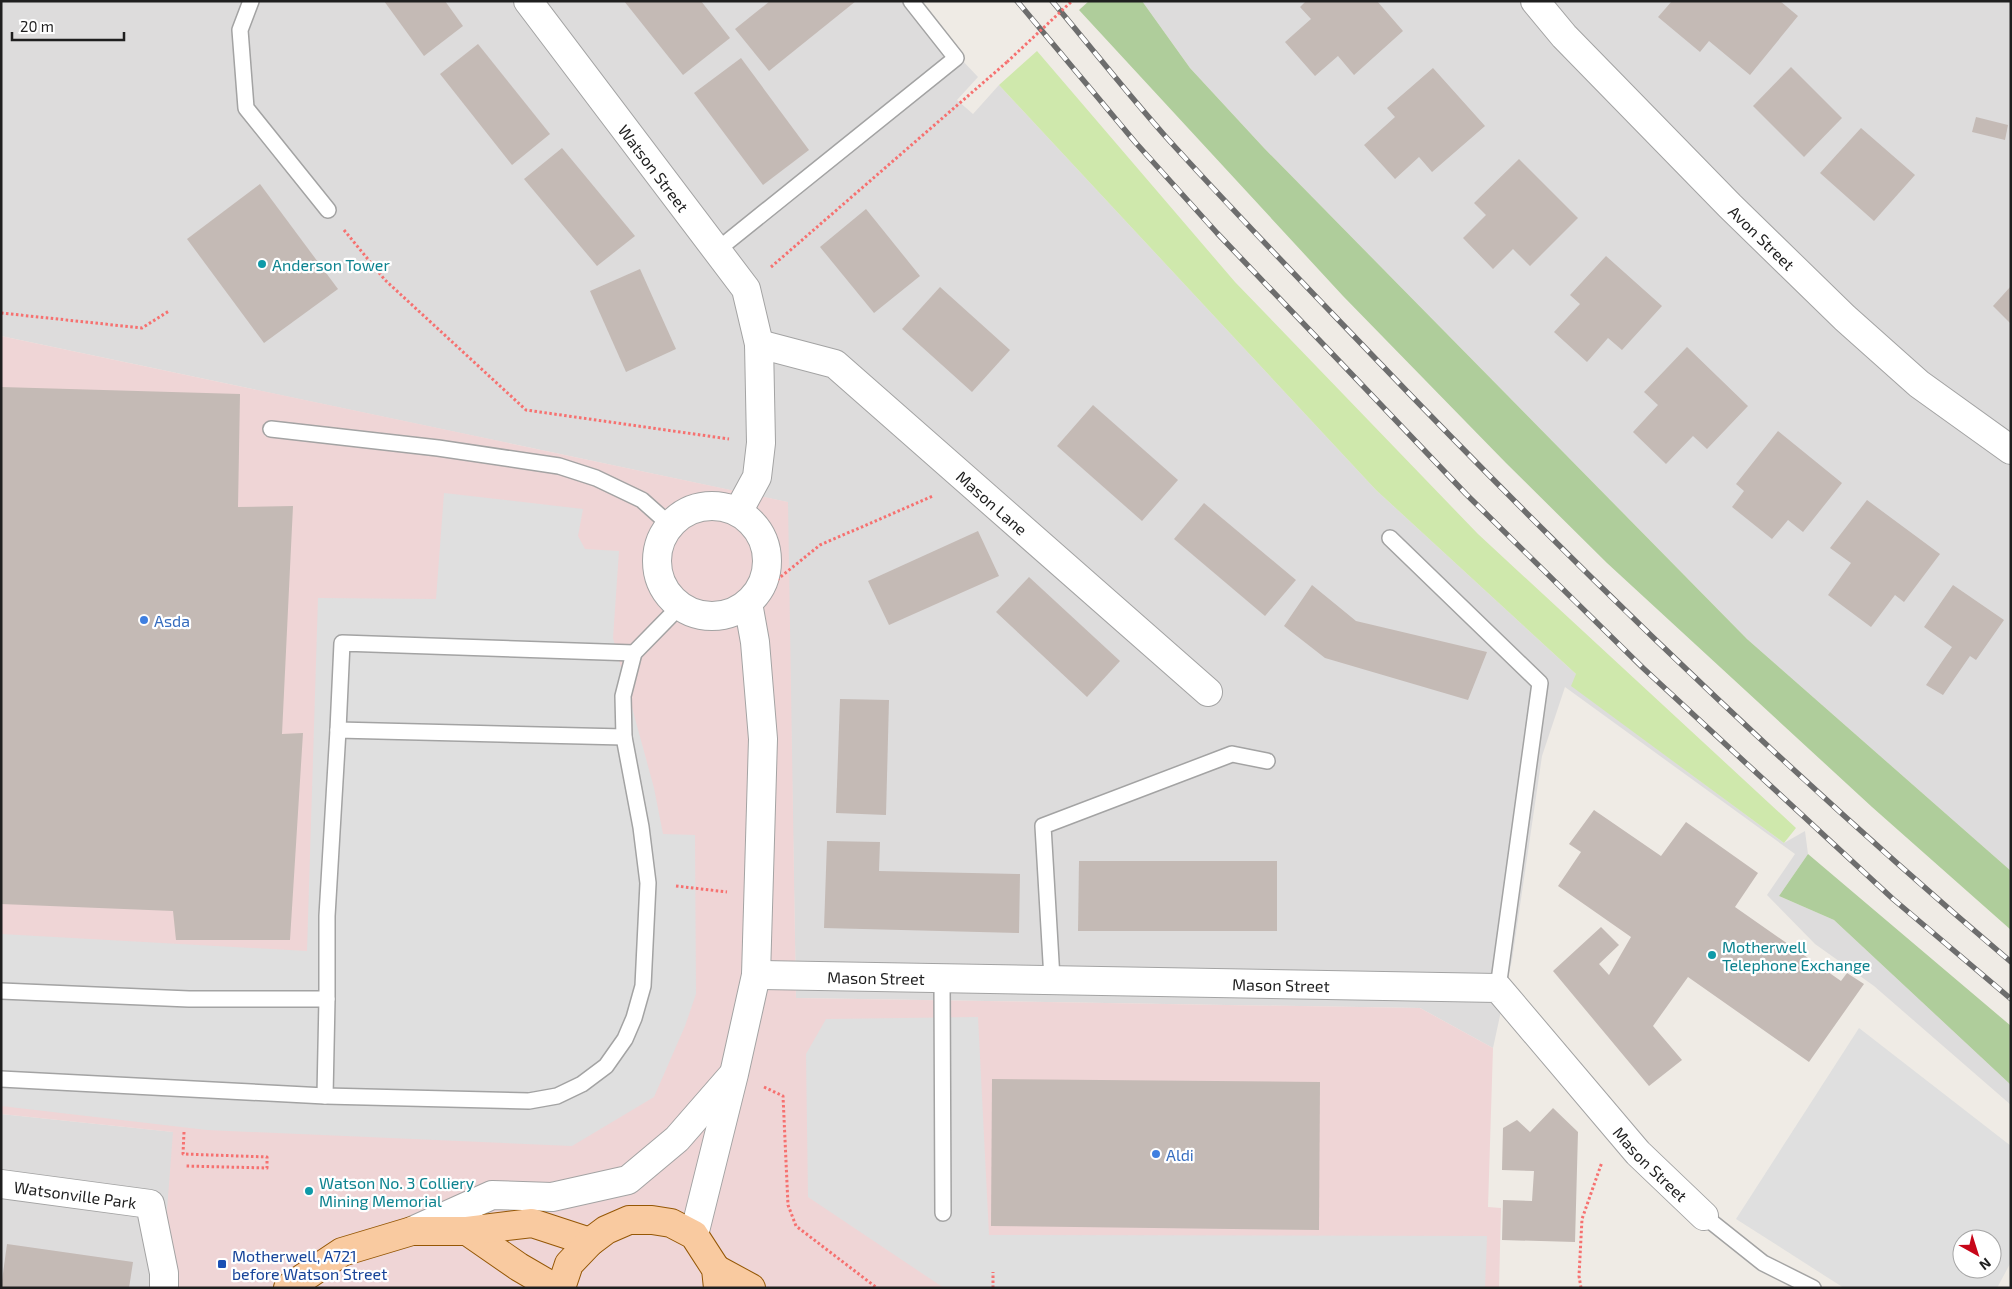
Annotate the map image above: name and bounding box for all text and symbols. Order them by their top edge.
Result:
scale bar [12,10,125,42]
text: 20 m [20,17,54,35]
street label: Watson Street [615,120,693,215]
street label: Avon Street [1725,201,1799,274]
place label: Anderson Tower [272,255,390,274]
marker: Anderson Tower [256,258,268,270]
street label: Mason Lane [953,466,1032,538]
place label: Asda [154,611,190,630]
marker: Asda [138,614,150,626]
place label: Motherwell Telephone Exchange [1722,937,1870,974]
marker: Motherwell Telephone Exchange [1706,949,1718,961]
street label: Mason Street [827,967,925,987]
street label: Mason Street [1232,974,1330,995]
street label: Mason Street [1610,1122,1692,1205]
place label: Aldi [1166,1145,1194,1164]
marker: Aldi [1150,1148,1162,1160]
place label: Watson No. 3 Colliery Mining Memorial [319,1173,475,1210]
street label: Watsonville Park [13,1176,138,1212]
marker: Watson No. 3 Colliery Mining Memorial [303,1185,315,1197]
north arrow [1952,1229,2002,1279]
place label: Motherwell, A721 before Watson Street [232,1246,387,1283]
text: N [1976,1255,1995,1274]
marker: Motherwell, A721 before Watson Street [216,1258,228,1270]

